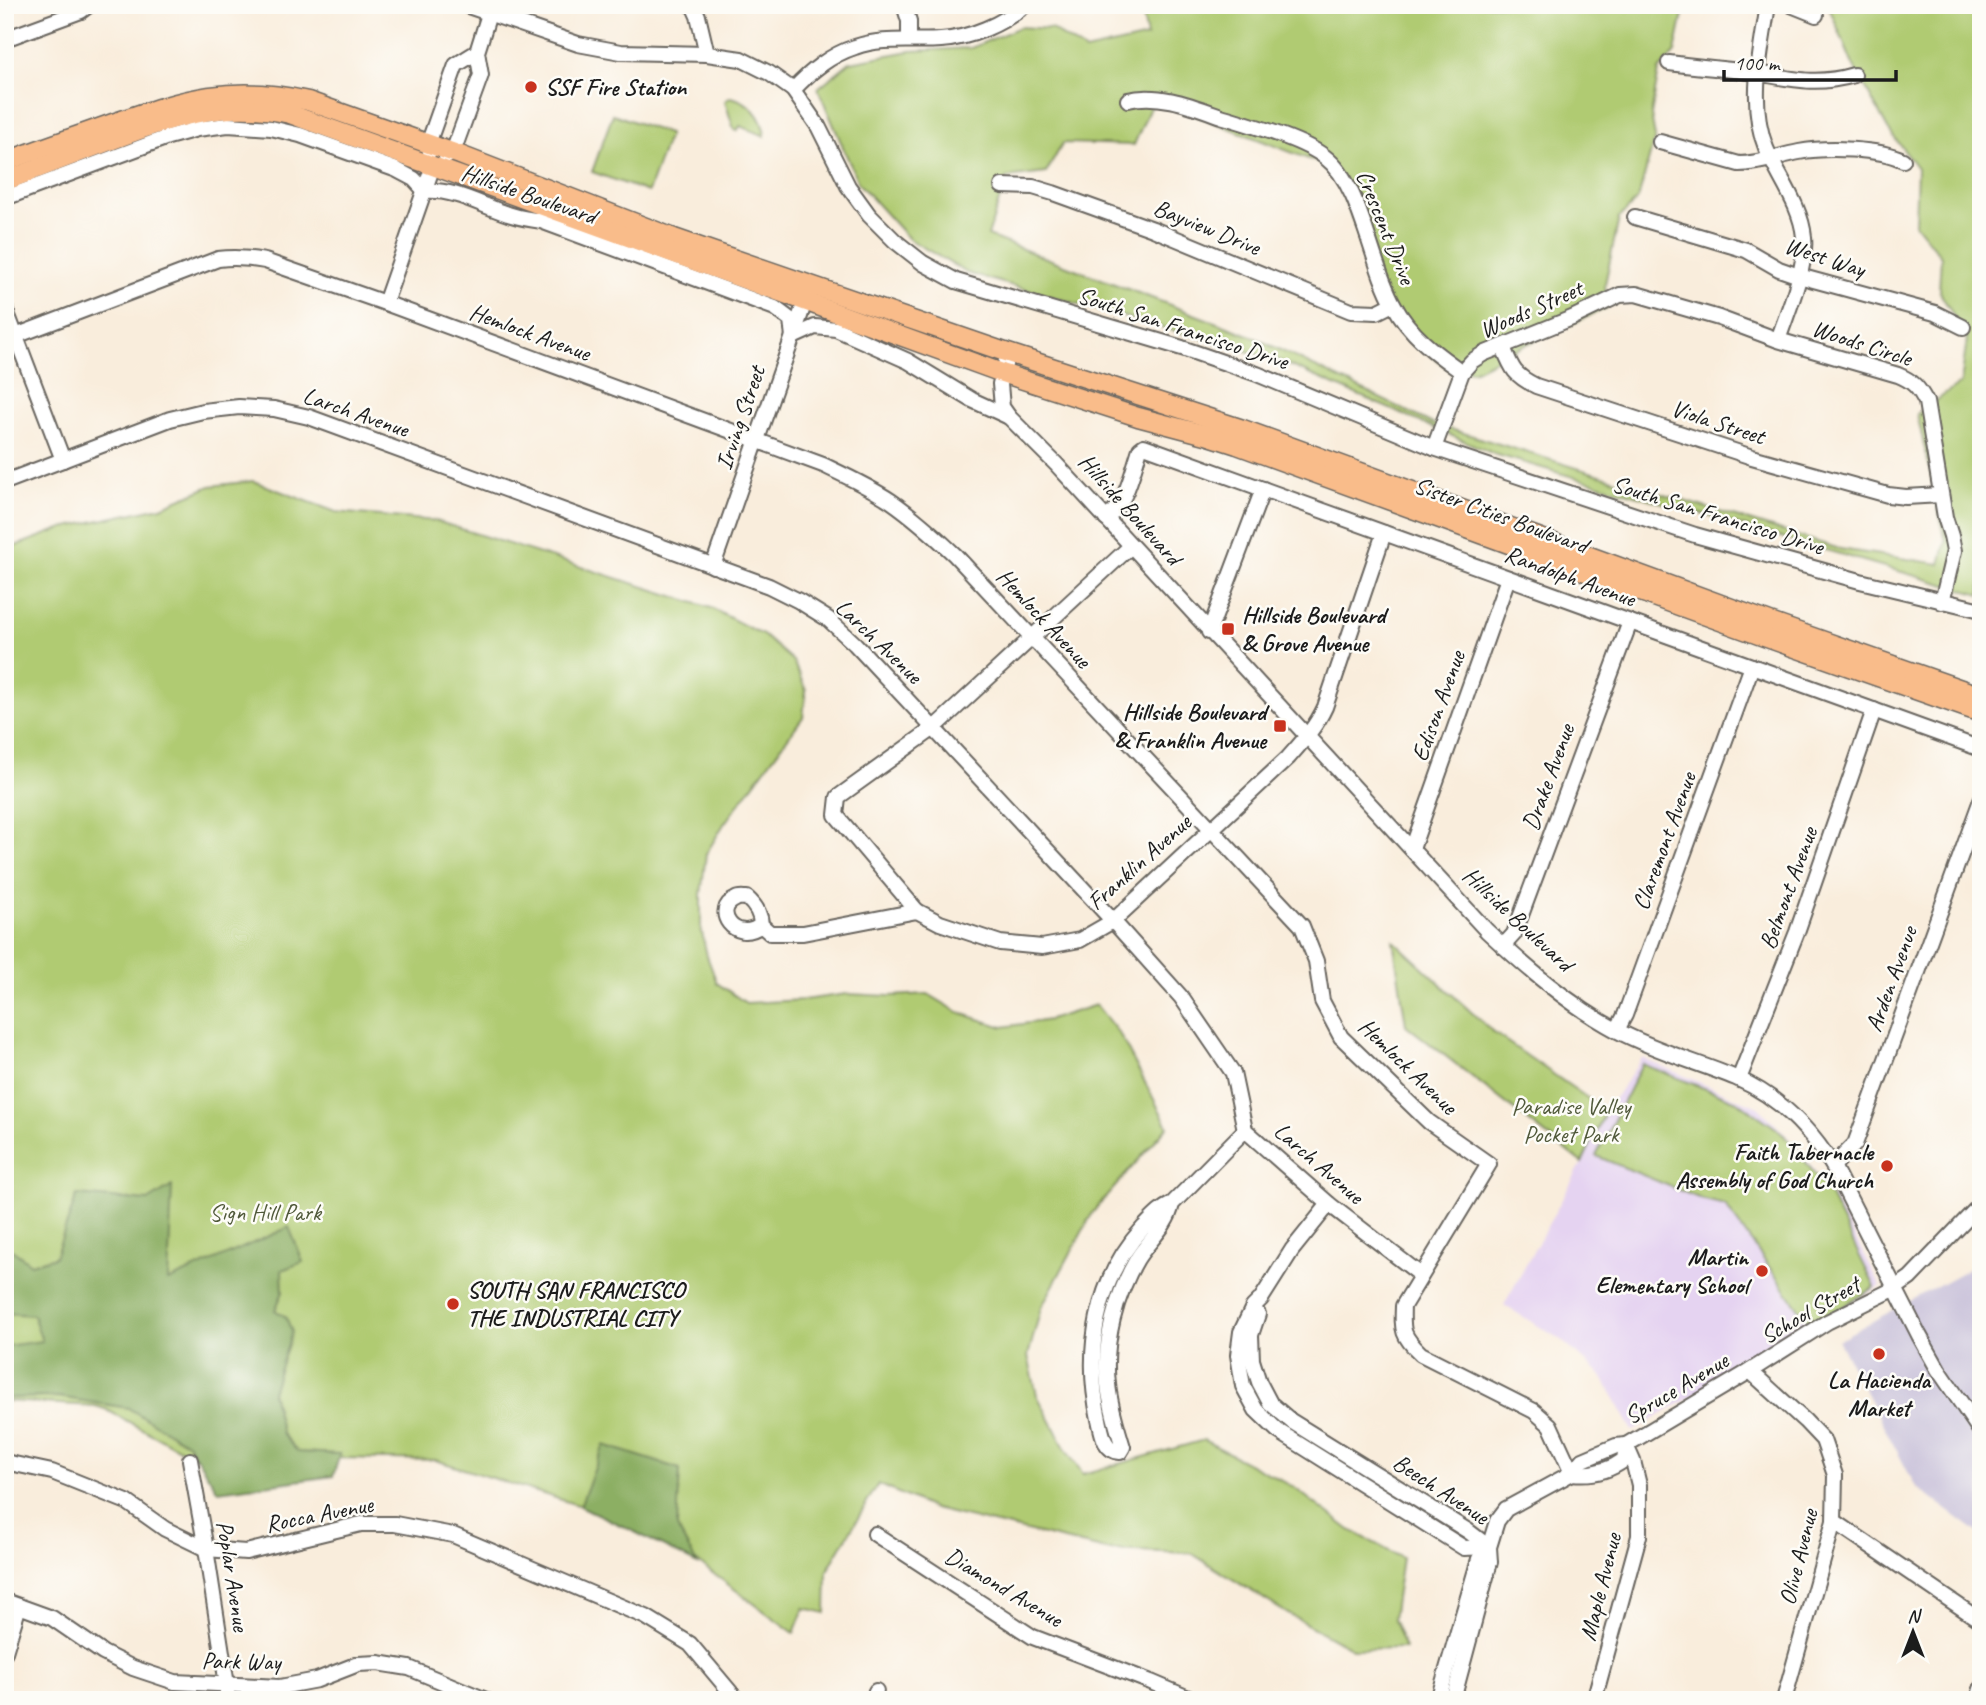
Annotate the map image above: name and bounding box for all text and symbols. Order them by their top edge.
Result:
scale bar [1724,38,1895,82]
text: 100 m [1734,50,1781,76]
place label: SSF Fire Station [545,72,687,102]
marker: SSF Fire Station [523,79,539,95]
street label: Hillside Boulevard [458,157,604,232]
street label: Crescent Drive [1350,166,1423,290]
street label: Bayview Drive [1149,192,1267,263]
street label: West Way [1781,230,1871,285]
street label: Woods Street [1475,272,1589,345]
street label: South San Francisco Drive [1074,280,1294,377]
street label: Hemlock Avenue [466,296,596,368]
street label: Woods Circle [1809,313,1918,374]
street label: Irving Street [708,360,772,474]
street label: Larch Avenue [299,380,415,445]
street label: Viola Street [1668,393,1770,452]
street label: Hillside Boulevard [1072,447,1190,574]
street label: South San Francisco Drive [1609,469,1829,562]
street label: Sister Cities Boulevard [1410,470,1595,562]
street label: Randolph Avenue [1501,538,1642,614]
street label: Hemlock Avenue [990,562,1099,676]
street label: Larch Avenue [829,592,930,691]
place label: Hillside Boulevard & Grove Avenue [1242,600,1390,658]
marker: Hillside Boulevard & Grove Avenue [1220,621,1236,637]
street label: Edison Avenue [1404,645,1473,765]
place label: Hillside Boulevard & Franklin Avenue [1115,697,1270,755]
marker: Hillside Boulevard & Franklin Avenue [1272,718,1288,734]
street label: Drake Avenue [1515,718,1582,834]
street label: Claremont Avenue [1625,766,1704,914]
street label: Franklin Avenue [1081,806,1199,916]
street label: Belmont Avenue [1752,821,1825,953]
street label: Hillside Boulevard [1456,860,1582,980]
street label: Arden Avenue [1858,920,1925,1036]
street label: Hemlock Avenue [1352,1011,1465,1122]
park label: Paradise Valley Pocket Park [1512,1091,1632,1149]
street label: Larch Avenue [1268,1116,1372,1212]
place label: Faith Tabernacle Assembly of God Church [1676,1137,1875,1195]
marker: Faith Tabernacle Assembly of God Church [1879,1158,1895,1174]
park label: Sign Hill Park [209,1197,323,1227]
place label: Martin Elementary School [1596,1242,1753,1300]
marker: Martin Elementary School [1754,1263,1770,1279]
street label: School Street [1755,1268,1868,1350]
place label: SOUTH SAN FRANCISCO THE INDUSTRIAL CITY [467,1275,687,1333]
marker: SOUTH SAN FRANCISCO THE INDUSTRIAL CITY [445,1296,461,1312]
street label: Spruce Avenue [1619,1344,1735,1431]
marker: La Hacienda Market [1871,1346,1887,1362]
place label: La Hacienda Market [1828,1365,1932,1423]
street label: Beech Avenue [1387,1447,1496,1532]
street label: Rocca Avenue [263,1489,377,1539]
street label: Olive Avenue [1772,1504,1825,1608]
street label: Poplar Avenue [209,1519,257,1635]
street label: Maple Avenue [1572,1528,1628,1644]
street label: Diamond Avenue [940,1540,1070,1635]
north arrow [1878,1596,1948,1666]
text: N [1907,1604,1922,1628]
street label: Park Way [201,1645,283,1677]

